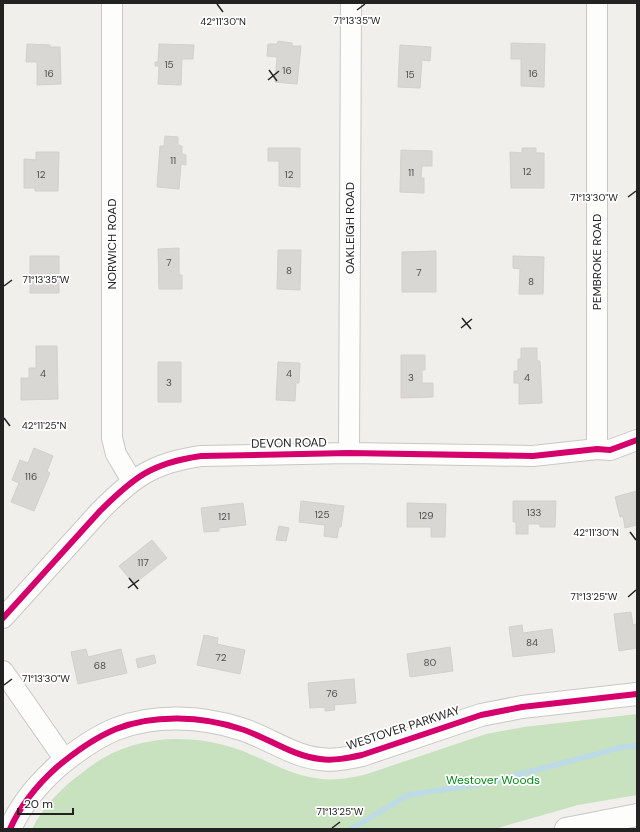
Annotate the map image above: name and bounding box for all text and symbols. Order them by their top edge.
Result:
text: 71°13'35"W [334,14,381,27]
text: 42°11'30"N [200,15,246,28]
house number: 15 [164,58,174,71]
house number: 16 [282,64,292,77]
house number: 16 [44,67,54,80]
house number: 16 [528,67,538,80]
house number: 15 [405,68,415,81]
house number: 11 [170,154,176,167]
house number: 12 [523,165,532,178]
house number: 11 [408,166,414,179]
house number: 12 [37,168,46,181]
house number: 12 [285,168,294,181]
street label: OAKLEIGH ROAD [342,182,358,274]
text: 71°13'30"W [570,191,618,204]
street label: NORWICH ROAD [104,199,120,289]
street label: PEMBROKE ROAD [589,214,605,310]
house number: 7 [166,256,172,269]
house number: 8 [286,264,292,277]
house number: 7 [416,266,422,279]
text: 71°13'35"W [23,273,70,286]
house number: 8 [528,275,534,288]
house number: 4 [40,367,46,380]
house number: 4 [286,367,292,380]
house number: 3 [408,371,414,384]
house number: 4 [524,371,530,384]
house number: 3 [166,376,172,389]
text: 42°11'25"N [22,419,66,432]
street label: DEVON ROAD [251,434,327,452]
house number: 116 [25,470,37,483]
house number: 133 [527,506,542,519]
house number: 125 [315,508,329,521]
house number: 129 [418,509,434,522]
house number: 121 [218,510,230,523]
text: 42°11'30"N [573,526,619,539]
house number: 117 [137,556,149,569]
text: 71°13'25"W [571,590,618,603]
house number: 84 [526,636,538,649]
house number: 72 [216,651,227,664]
house number: 80 [424,656,437,669]
house number: 68 [94,659,106,672]
text: 71°13'30"W [22,672,70,685]
house number: 76 [326,687,338,700]
street label: WESTOVER PARKWAY [344,702,462,754]
park label: Westover Woods [446,772,540,788]
scale bar [18,790,73,816]
text: 20 m [24,796,53,812]
text: 71°13'25"W [317,805,364,818]

